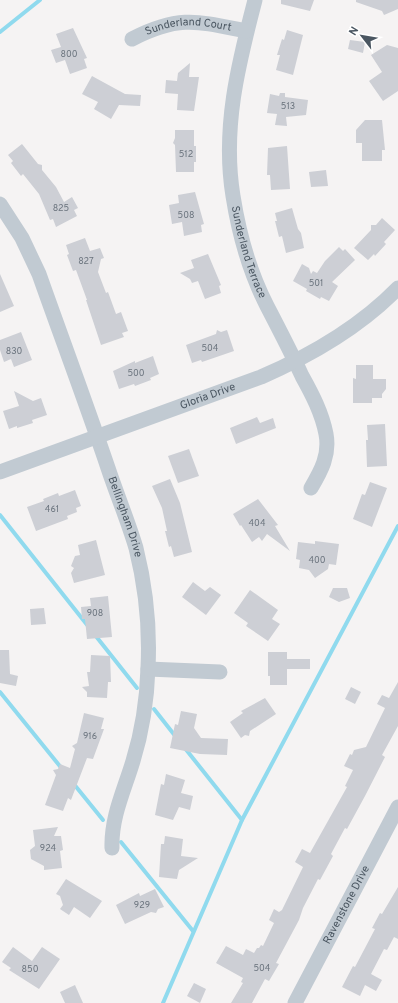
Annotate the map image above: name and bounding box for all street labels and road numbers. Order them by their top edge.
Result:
street label: Sunderland Court [143,15,233,39]
street label: Sunderland Terrace [228,205,269,301]
street label: Gloria Drive [178,380,237,413]
street label: Bellingham Drive [104,475,145,559]
street label: Ravenstone Drive [320,863,373,946]

